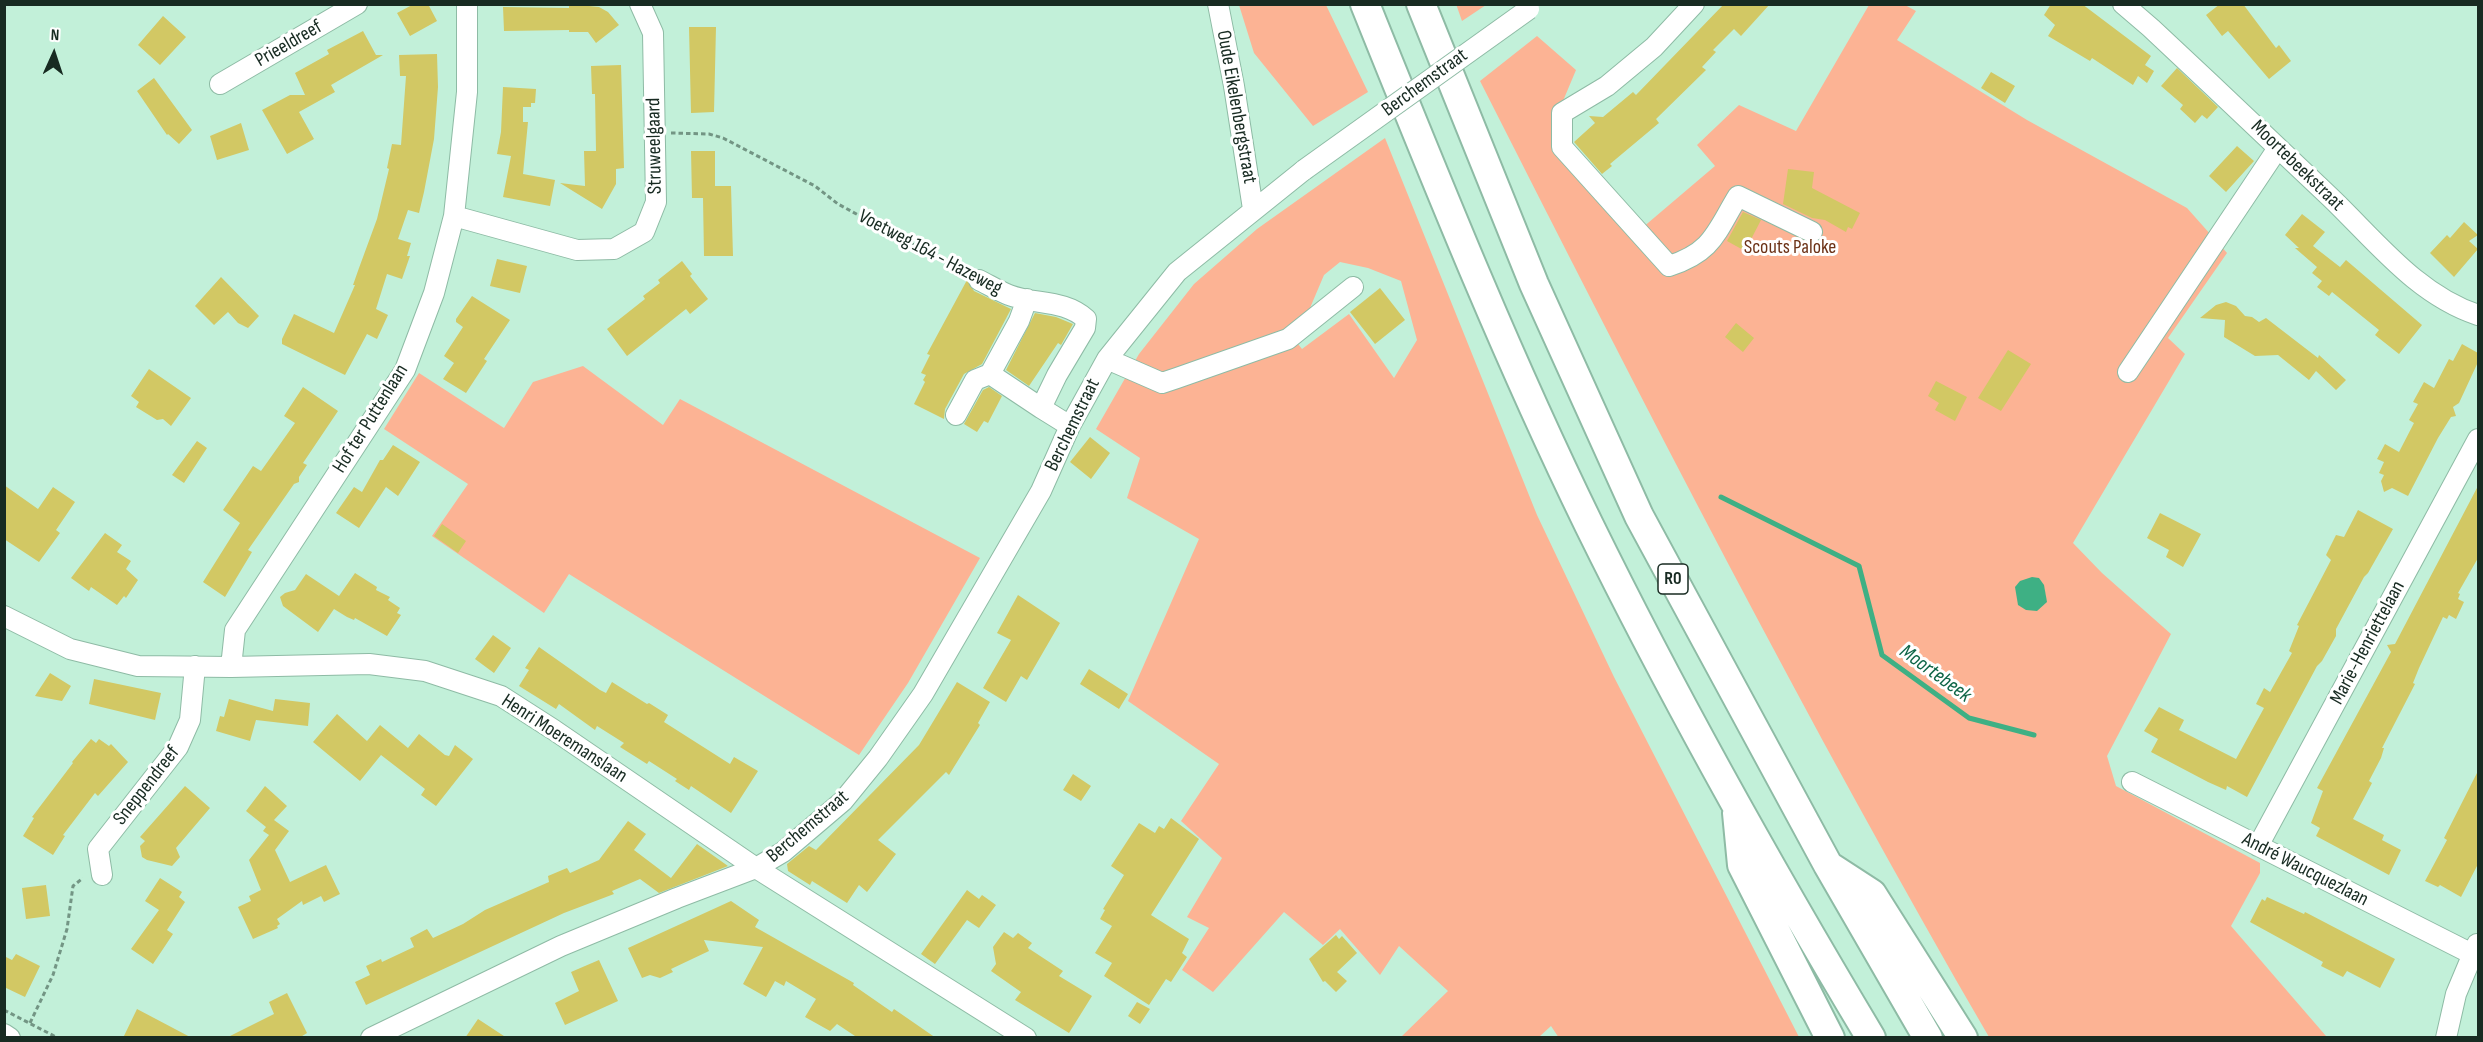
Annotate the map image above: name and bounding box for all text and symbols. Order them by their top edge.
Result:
street label: Prieeldreef [251,15,327,73]
north arrow [24,24,84,84]
text: N [50,26,60,45]
street label: Oude Eikelenbergstraat [1211,29,1261,185]
street label: Berchemstraat [1377,44,1473,122]
street label: Struweelgaard [642,98,668,194]
street label: Moortebeekstraat [2245,116,2349,216]
street label: Voetweg 164 - Hazeweg [854,205,1006,301]
park label: Scouts Paloke [1744,236,1836,260]
street label: Hof ter Puttenlaan [328,360,414,478]
street label: Berchemstraat [1040,375,1106,475]
road number: R0 [1658,564,1688,594]
street label: Marie-Henriettelaan [2325,577,2411,709]
water label: Moortebeek [1894,640,1976,708]
street label: Henri Moeremanslaan [497,689,631,789]
street label: Sneppendreef [109,742,185,830]
street label: Berchemstraat [762,786,854,868]
street label: André Waucquezlaan [2238,828,2372,912]

